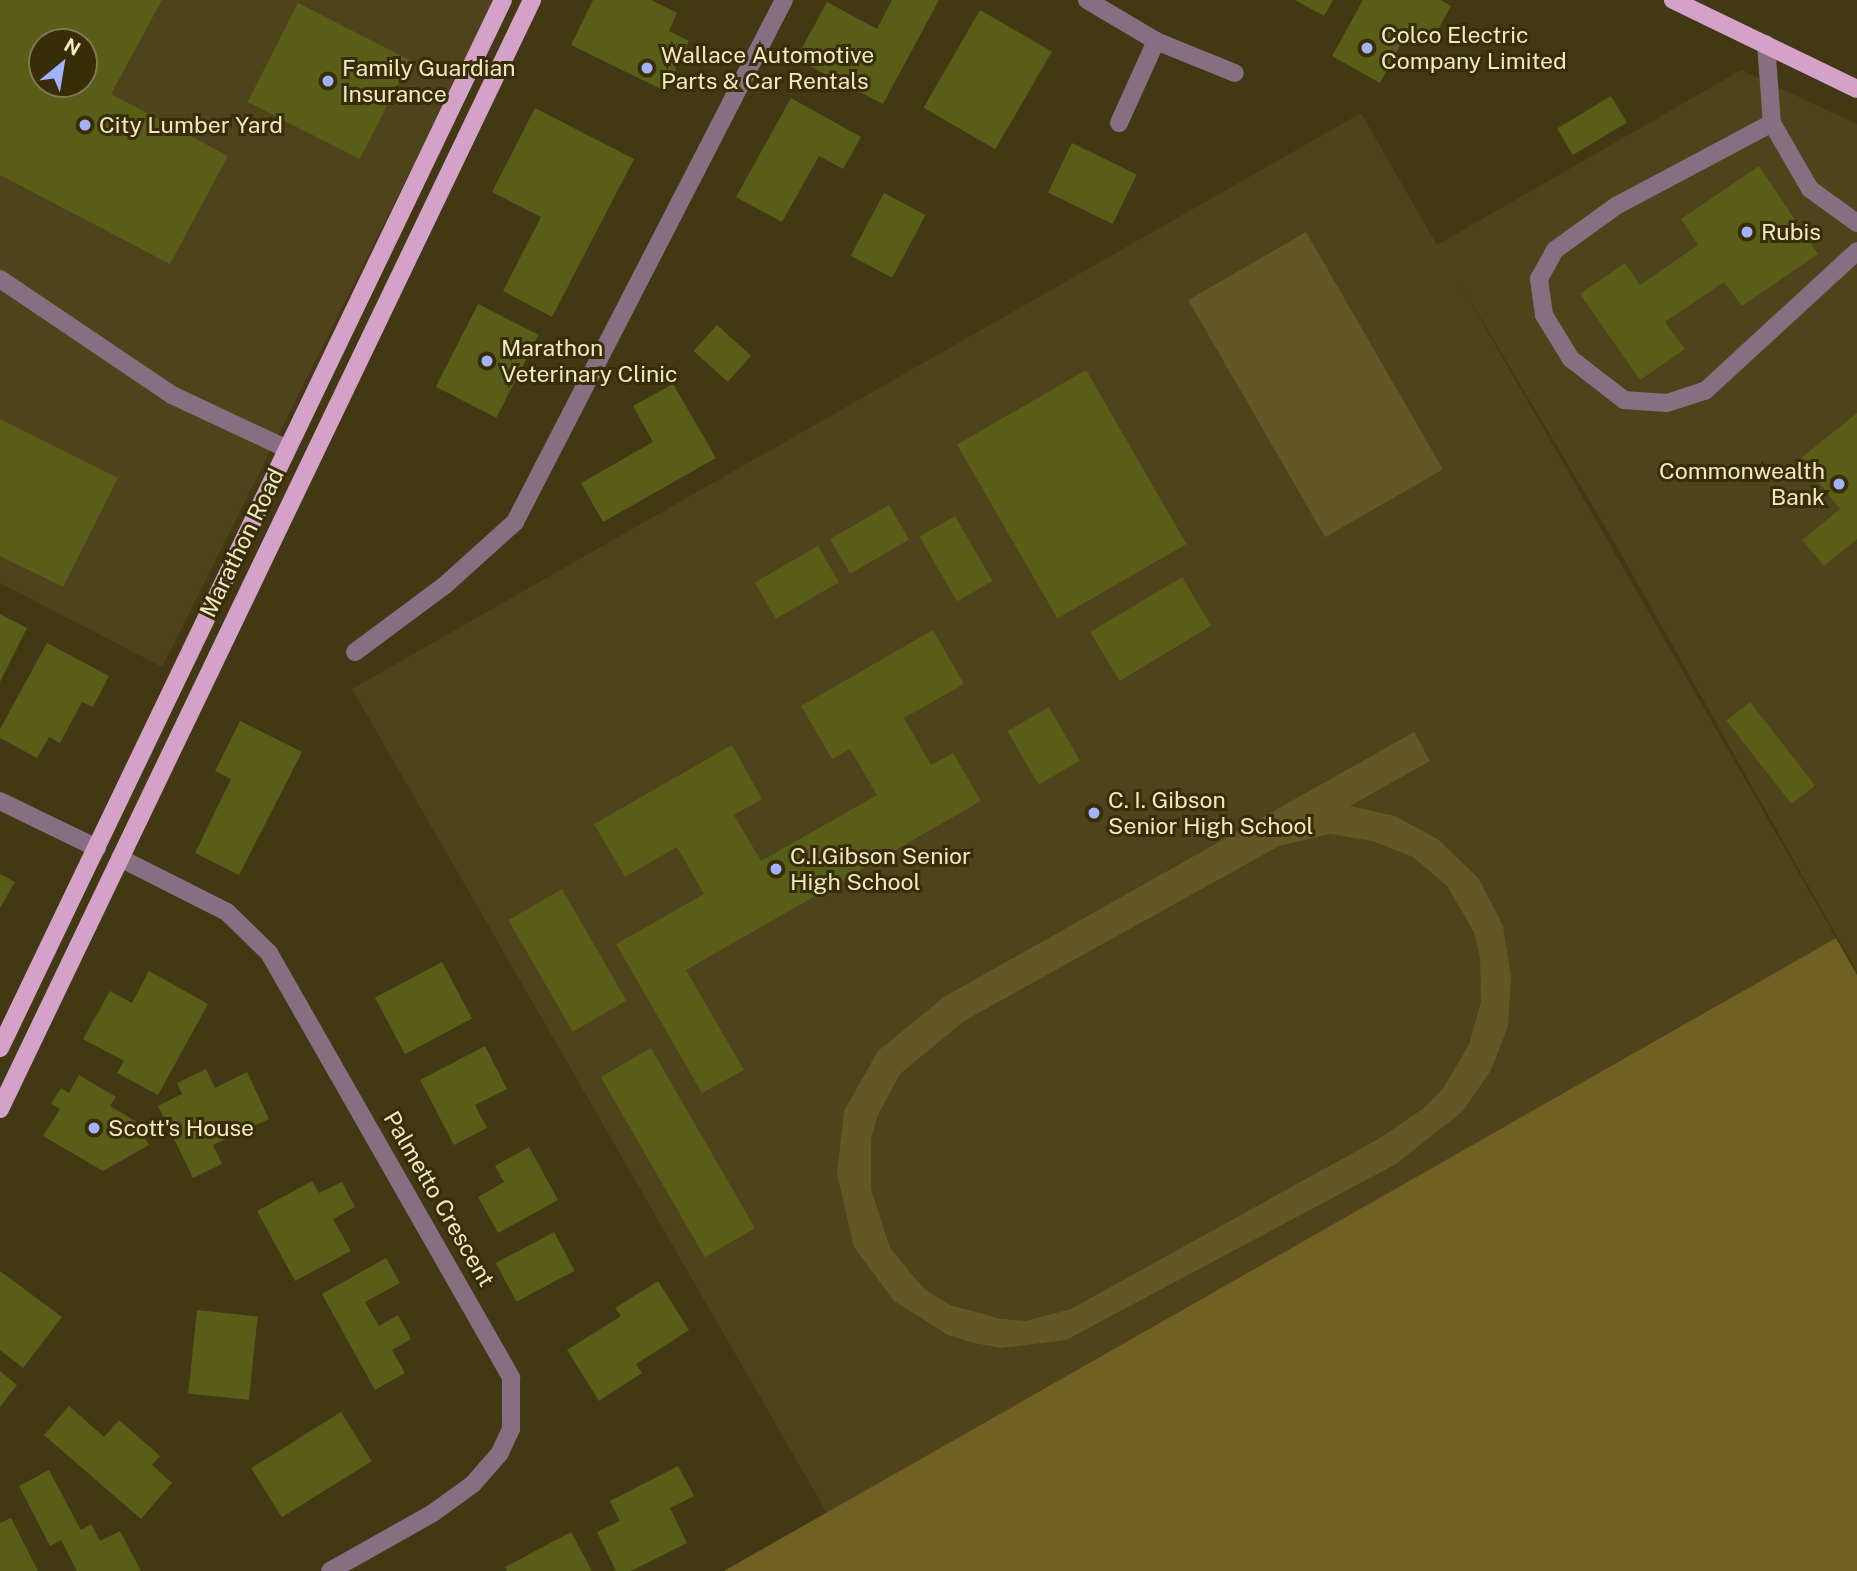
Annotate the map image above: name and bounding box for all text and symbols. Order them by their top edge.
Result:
place label: Colco Electric Company Limited [1381,21,1567,75]
north arrow [28,28,98,98]
text: N [61,33,84,60]
marker: Colco Electric Company Limited [1359,40,1375,56]
place label: Wallace Automotive Parts & Car Rentals [661,41,874,95]
place label: Family Guardian Insurance [342,54,516,108]
marker: Wallace Automotive Parts & Car Rentals [639,60,655,76]
marker: Family Guardian Insurance [320,73,336,89]
place label: City Lumber Yard [99,111,283,139]
marker: City Lumber Yard [77,117,93,133]
place label: Rubis [1761,218,1821,246]
marker: Rubis [1739,224,1755,240]
place label: Marathon Veterinary Clinic [501,334,678,388]
marker: Marathon Veterinary Clinic [479,353,495,369]
place label: Commonwealth Bank [1659,457,1825,511]
street label: Marathon Road [194,464,290,622]
marker: Commonwealth Bank [1831,476,1847,492]
place label: C. I. Gibson Senior High School [1108,786,1313,840]
marker: C. I. Gibson Senior High School [1086,805,1102,821]
place label: C.I.Gibson Senior High School [790,842,971,896]
marker: C.I.Gibson Senior High School [768,861,784,877]
street label: Palmetto Crescent [378,1106,500,1292]
place label: Scott's House [108,1114,254,1142]
marker: Scott's House [86,1120,102,1136]

